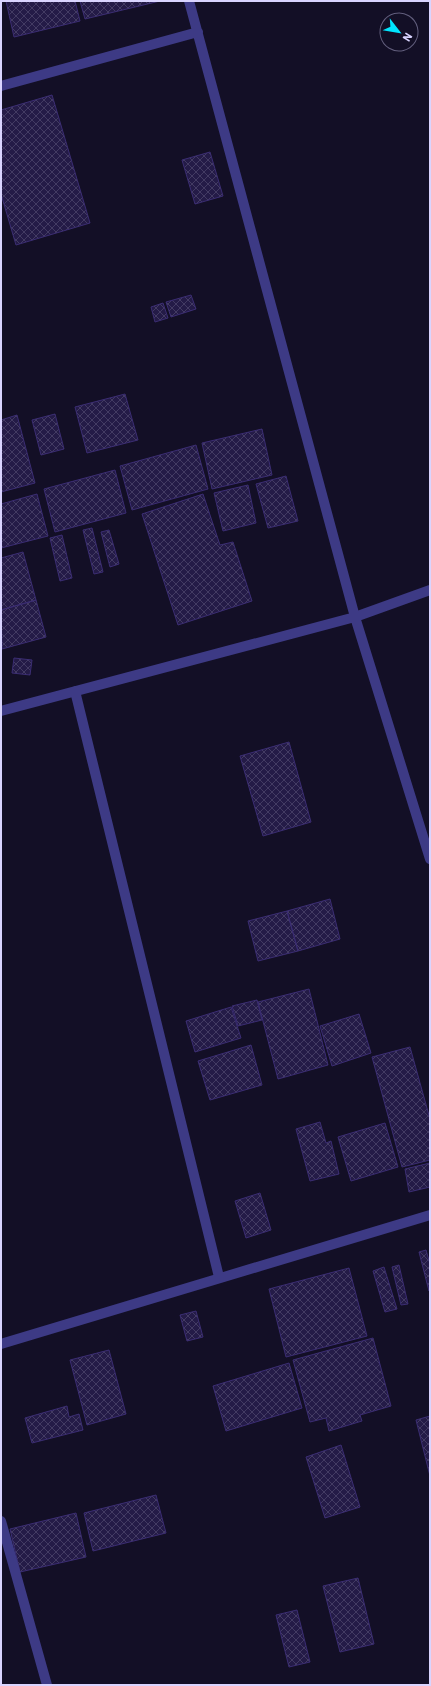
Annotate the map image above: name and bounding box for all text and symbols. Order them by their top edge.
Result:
north arrow [379,12,419,52]
text: N [400,30,416,44]

